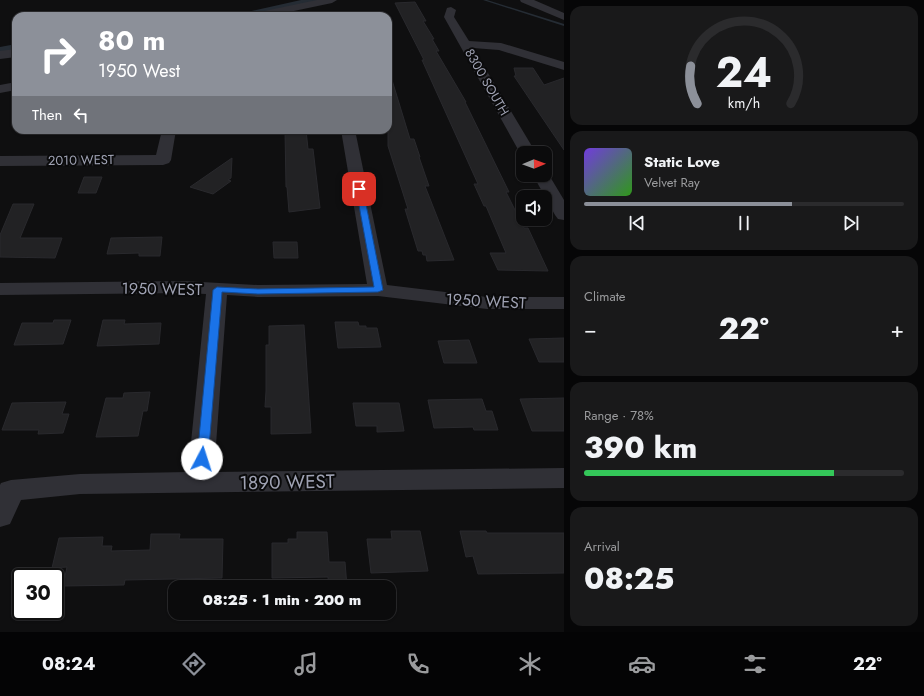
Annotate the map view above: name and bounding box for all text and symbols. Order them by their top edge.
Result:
text: 80 m [98,20,165,61]
icon: right [32,28,84,80]
text: 24 [716,41,772,102]
street label: 8300 SOUTH [460,45,514,119]
text: 1950 West [98,58,180,84]
text: km/h [728,92,760,112]
text: Then [32,104,62,126]
icon: left [70,104,92,126]
north arrow [516,146,552,182]
map controls [516,146,552,226]
street label: 2010 WEST [48,150,114,170]
text: Static Love [644,151,720,173]
pin [342,172,376,206]
text: Velvet Ray [644,173,700,192]
icon: arrive [348,178,370,200]
button: sound [516,190,552,226]
icon: previous [626,212,648,234]
icon: pause [733,212,755,234]
icon: next [840,212,862,234]
street label: 1950 WEST [121,277,203,301]
street label: 1950 WEST [445,287,527,315]
text: Climate [584,287,625,306]
text: 22° [719,307,769,350]
text: − [584,313,597,345]
text: + [890,313,904,345]
text: Range · 78% [584,406,654,425]
text: 390 km [584,426,697,469]
position arrow [181,438,223,480]
street label: 1890 WEST [239,468,335,496]
text: Arrival [584,537,620,556]
text: 08:25 [584,557,674,600]
speed limit sign: 30 [12,568,64,620]
text: 08:25 · 1 min · 200 m [203,589,361,611]
icon: directions [180,650,208,678]
icon: music [292,650,320,678]
icon: phone [404,650,432,678]
icon: climate [516,650,544,678]
icon: car [628,650,656,678]
icon: filters [741,650,769,678]
text: 08:24 [42,651,95,677]
text: 22° [853,651,882,677]

